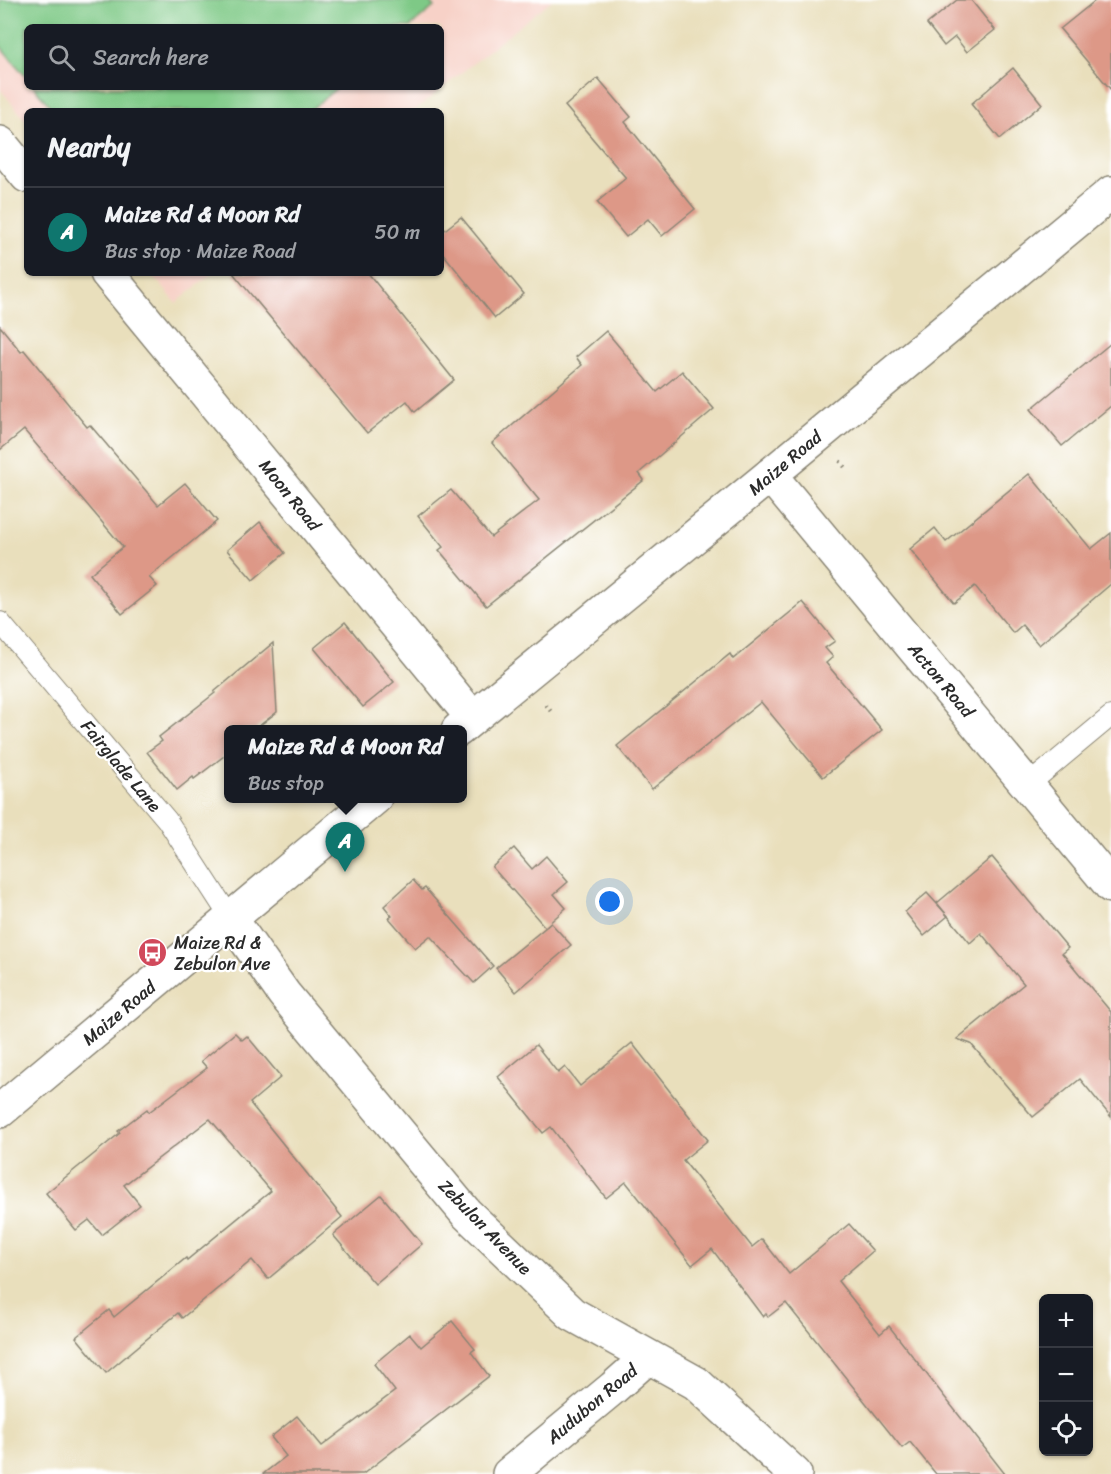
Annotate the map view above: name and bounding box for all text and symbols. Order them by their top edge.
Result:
search box [24,24,444,90]
text: Search here [93,38,209,77]
icon: search [45,41,78,74]
text: Nearby [48,124,130,170]
text: Maize Rd & Moon Rd [105,195,300,234]
text: A [61,215,74,250]
text: 50 m [375,215,420,250]
text: Bus stop · Maize Road [105,234,296,269]
street label: Maize Road [741,421,831,504]
street label: Moon Road [251,452,330,540]
street label: Acton Road [899,634,983,726]
street label: Fairglade Lane [72,712,170,820]
popup [224,725,467,803]
text: Maize Rd & Moon Rd [248,727,443,766]
text: Bus stop [248,766,324,801]
pin: A [326,822,364,872]
your location [595,887,624,916]
place label: Maize Rd & Zebulon Ave [174,927,271,980]
bus stop icon: Maize Rd & Zebulon Ave [137,937,169,969]
street label: Maize Road [75,971,165,1054]
street label: Zebulon Avenue [430,1171,540,1283]
map controls [1039,1294,1093,1456]
button: + [1039,1294,1093,1348]
button: − [1039,1348,1093,1402]
street label: Audubon Road [538,1355,646,1453]
button: locate [1039,1402,1093,1456]

